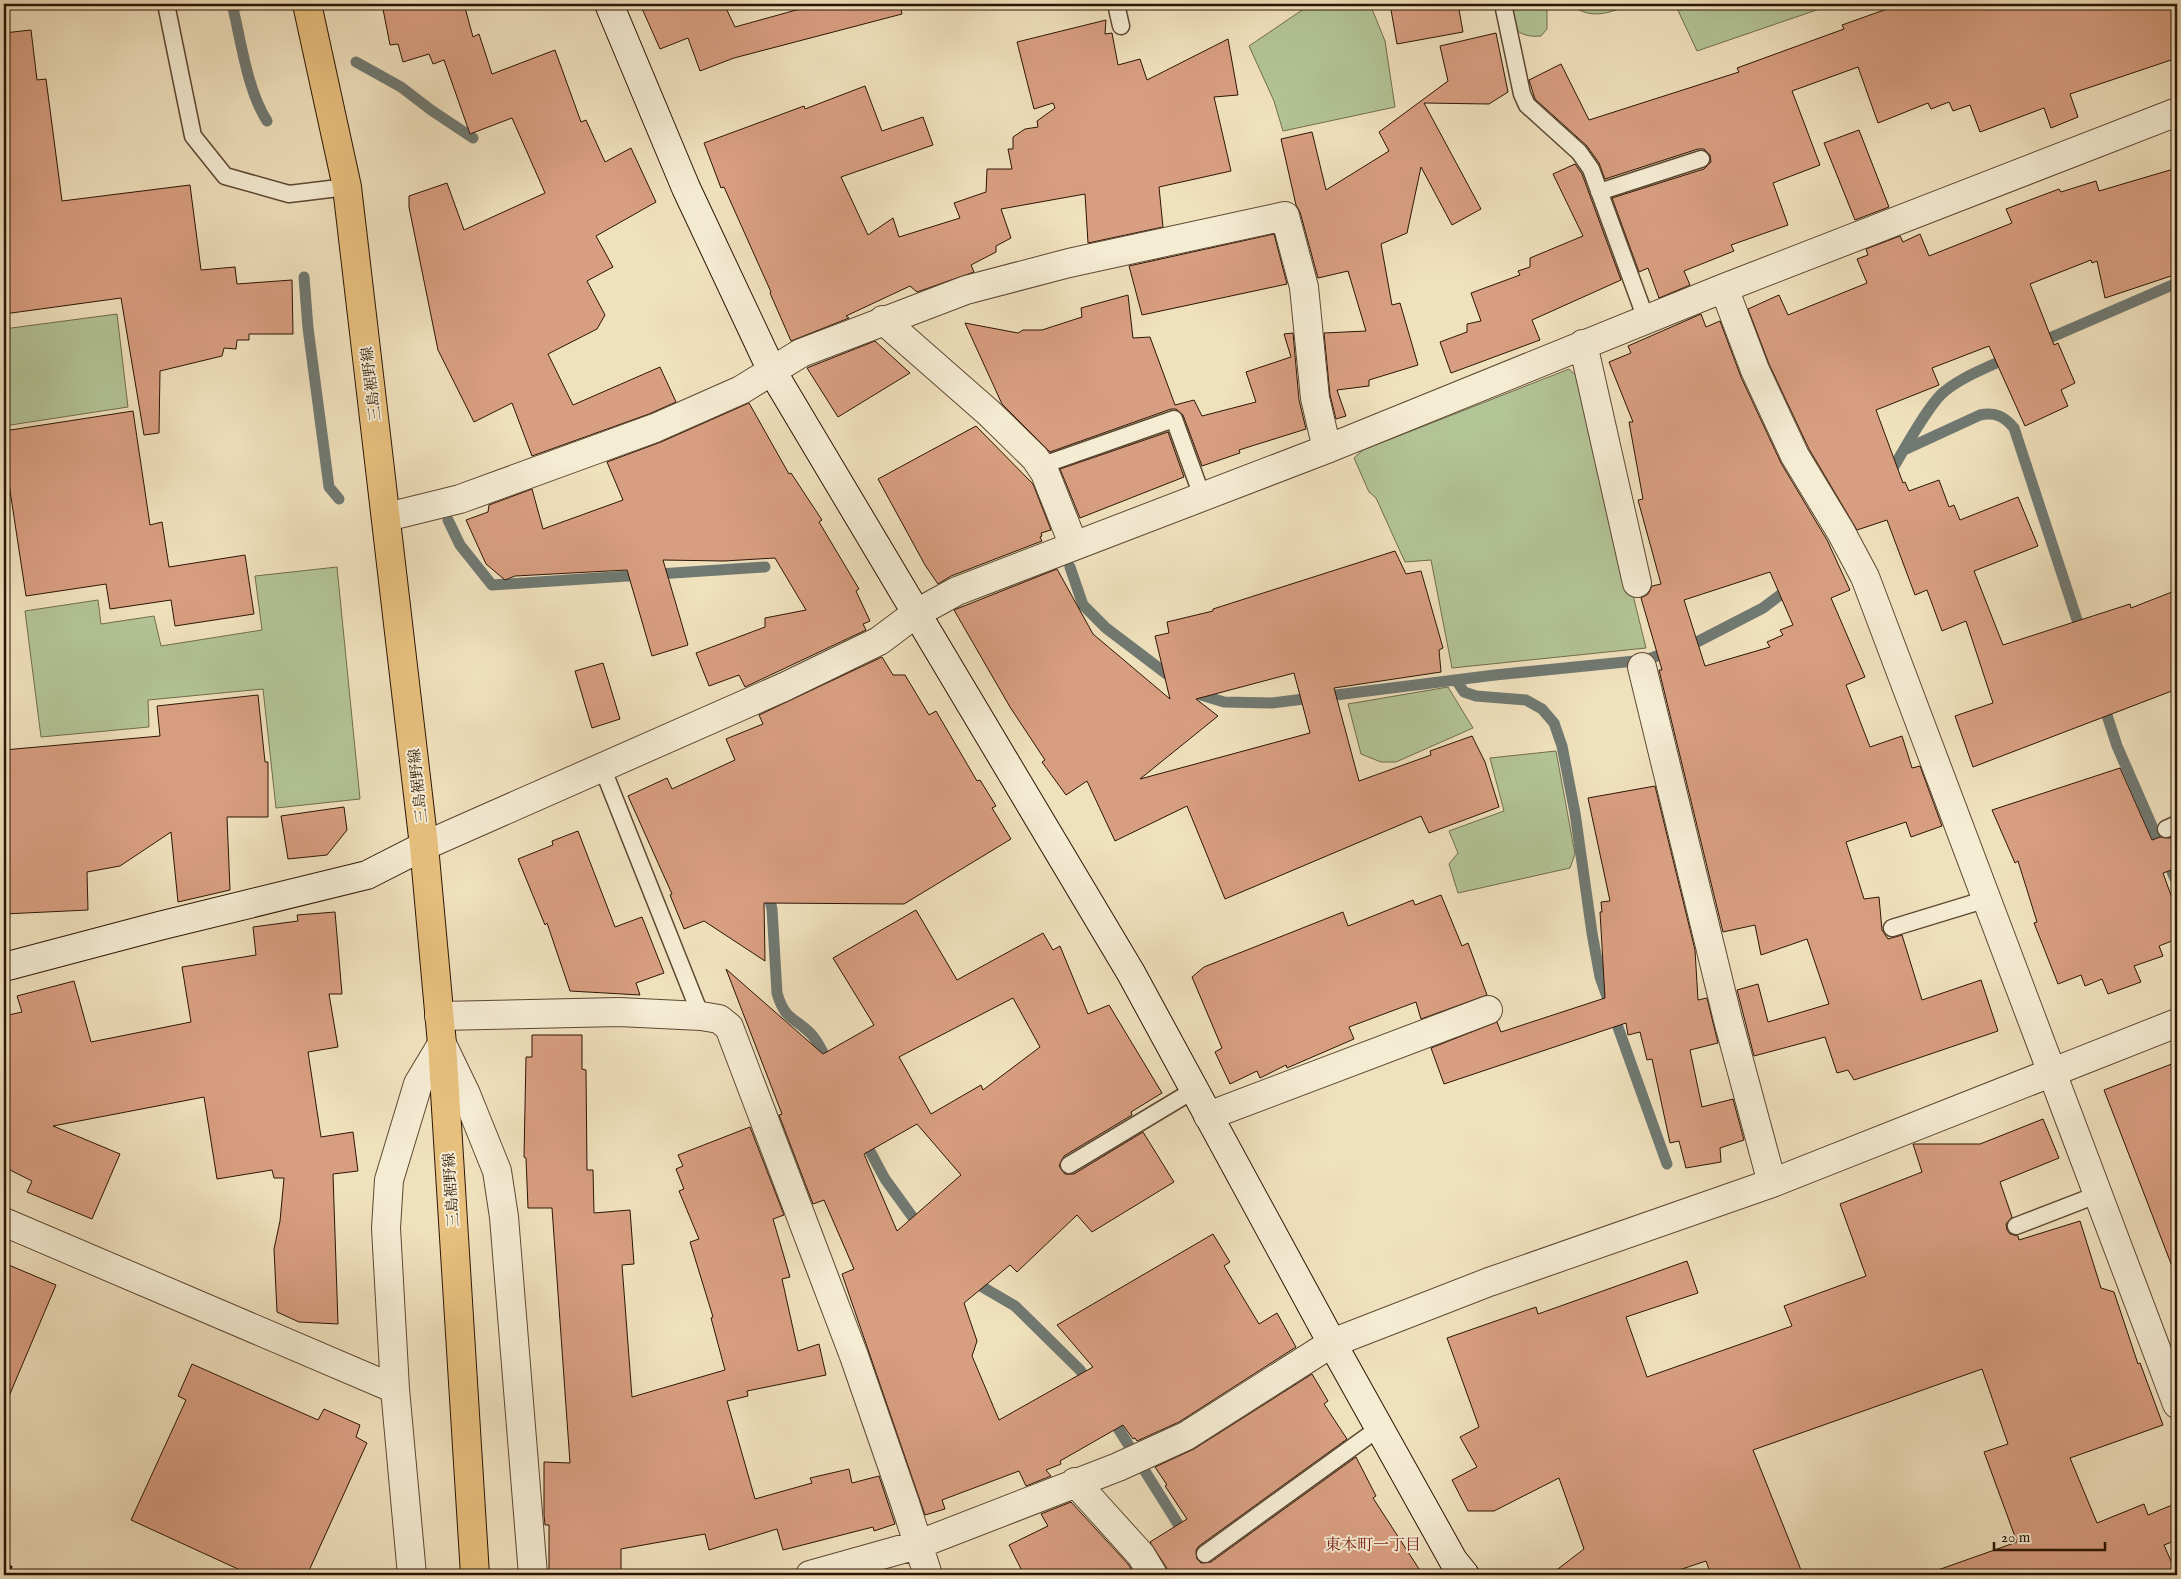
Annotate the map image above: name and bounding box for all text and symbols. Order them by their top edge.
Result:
street label: 三島裾野線 [357,346,385,422]
street label: 三島裾野線 [405,748,432,824]
street label: 三島裾野線 [439,1152,464,1228]
scale bar [1994,1519,2105,1551]
text: 20 m [2001,1528,2031,1547]
district label: 東本町一丁目 [1325,1536,1421,1556]

